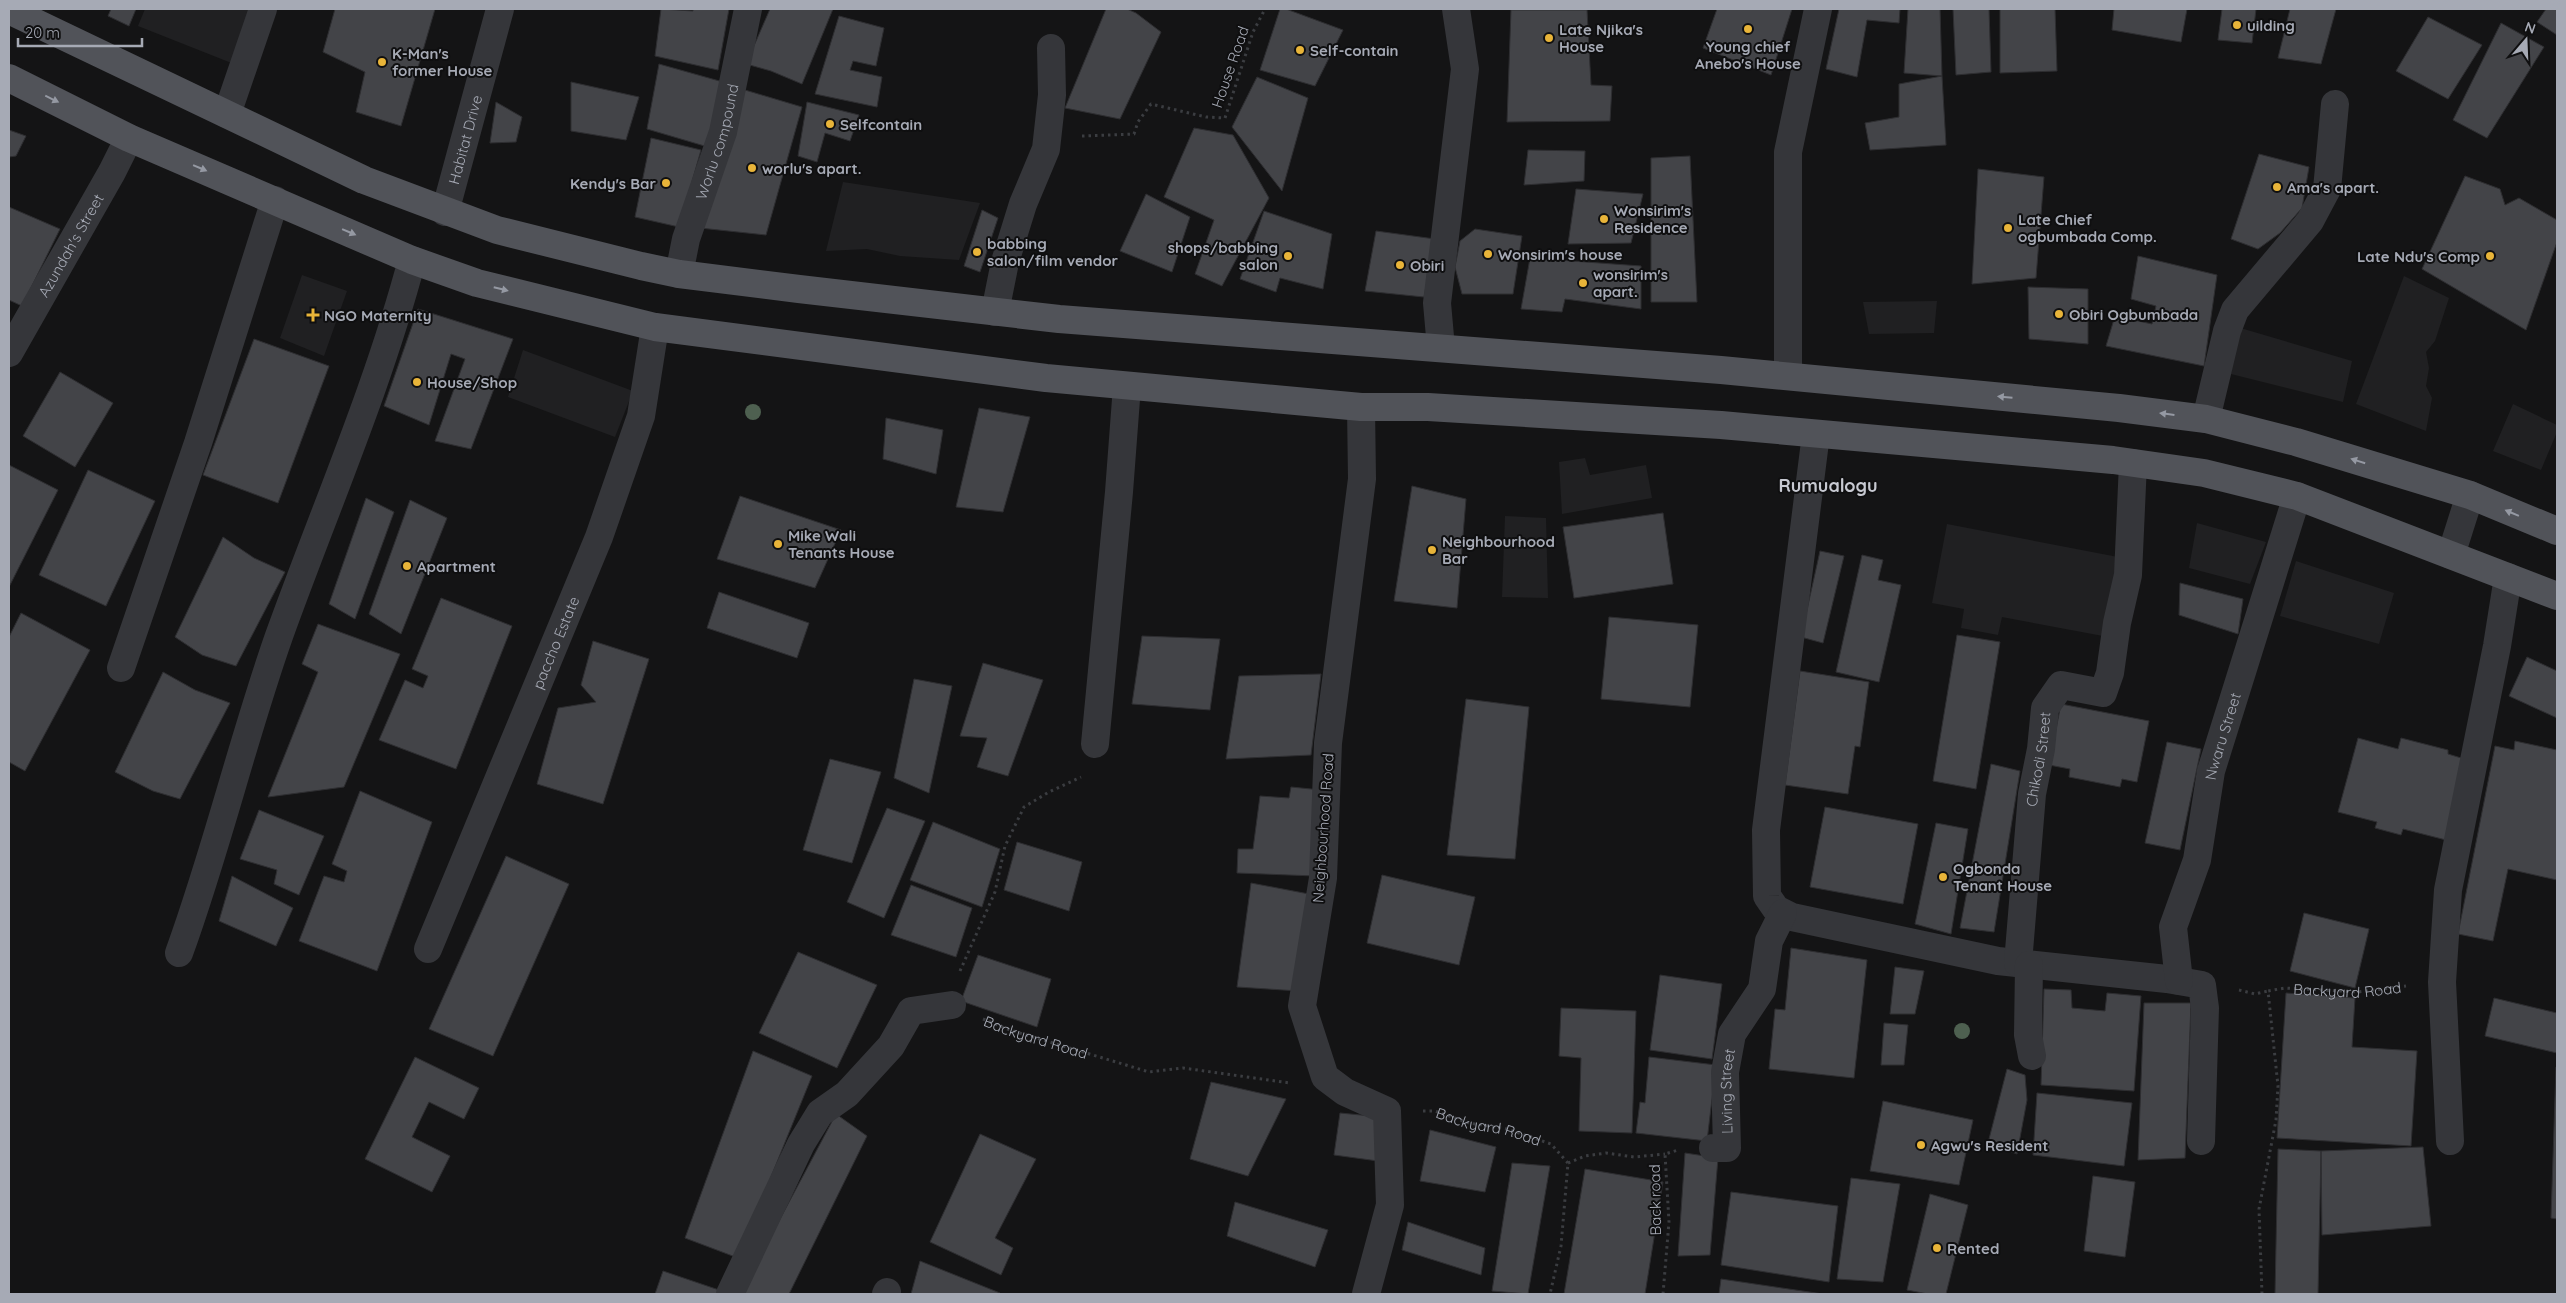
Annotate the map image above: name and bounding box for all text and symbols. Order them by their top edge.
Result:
scale bar [18,15,141,47]
north arrow [2501,15,2551,65]
place label: uilding [2247,16,2295,35]
text: N [2522,18,2538,38]
marker: uilding [2231,19,2243,31]
place label: Late Njika's House [1559,20,1643,56]
text: 20 m [25,23,60,42]
marker: Young chief Anebo's House [1742,23,1754,35]
street label: House Road [1207,24,1253,110]
marker: Late Njika's House [1543,32,1555,44]
place label: Young chief Anebo's House [1695,37,1801,73]
place label: Self-contain [1310,41,1399,60]
place label: K-Man's former House [392,44,493,80]
marker: Self-contain [1294,44,1306,56]
marker: K-Man's former House [376,56,388,68]
street label: Worlu compound [691,82,742,202]
street label: Habitat Drive [443,93,486,186]
one-way arrow [45,95,60,104]
place label: Selfcontain [840,115,922,134]
marker: Selfcontain [824,118,836,130]
place label: worlu's apart. [762,159,861,178]
marker: worlu's apart. [746,162,758,174]
one-way arrow [193,164,207,172]
place label: Kendy's Bar [570,174,656,193]
marker: Kendy's Bar [660,177,672,189]
place label: Ama's apart. [2287,178,2379,197]
marker: Ama's apart. [2271,181,2283,193]
street label: Azundah's Street [33,190,107,300]
place label: Wonsirim's Residence [1614,201,1691,237]
place label: Late Chief ogbumbada Comp. [2018,210,2157,246]
marker: Wonsirim's Residence [1598,213,1610,225]
marker: Late Chief ogbumbada Comp. [2002,222,2014,234]
one-way arrow [342,228,356,236]
place label: babbing salon/film vendor [987,234,1119,270]
place label: shops/babbing salon [1168,238,1278,274]
place label: Wonsirim's house [1498,245,1623,264]
marker: babbing salon/film vendor [971,246,983,258]
place label: Late Ndu's Comp [2357,247,2480,266]
marker: Wonsirim's house [1482,248,1494,260]
marker: shops/babbing salon [1282,250,1294,262]
marker: Late Ndu's Comp [2484,250,2496,262]
place label: Obiri [1410,256,1444,275]
marker: Obiri [1394,259,1406,271]
place label: wonsirim's apart. [1593,265,1668,301]
marker: wonsirim's apart. [1577,277,1589,289]
one-way arrow [493,286,508,294]
place label: Obiri Ogbumbada [2069,305,2198,324]
place label: NGO Maternity [324,306,432,325]
marker: NGO Maternity [306,308,320,322]
marker: Obiri Ogbumbada [2053,308,2065,320]
place label: House/Shop [427,373,517,392]
marker: House/Shop [411,376,423,388]
one-way arrow [1997,393,2013,401]
one-way arrow [2159,410,2175,418]
one-way arrow [2351,456,2366,464]
district label: Rumualogu [1778,474,1878,497]
one-way arrow [2505,508,2519,516]
place label: Mike Wali Tenants House [788,526,895,562]
place label: Neighbourhood Bar [1442,532,1555,568]
marker: Mike Wali Tenants House [772,538,784,550]
marker: Neighbourhood Bar [1426,544,1438,556]
place label: Apartment [417,557,496,576]
marker: Apartment [401,560,413,572]
street label: paccho Estate [528,593,583,692]
street label: Nwaru Street [2200,690,2244,781]
street label: Chikodi Street [2022,711,2054,807]
street label: Neighbourhood Road [1308,753,1338,903]
place label: Ogbonda Tenant House [1953,859,2052,895]
marker: Ogbonda Tenant House [1937,871,1949,883]
street label: Backyard Road [2293,977,2402,1002]
street label: Backyard Road [981,1011,1090,1063]
street label: Living Street [1715,1047,1739,1134]
street label: Backyard Road [1434,1103,1544,1149]
place label: Agwu's Resident [1931,1136,2048,1155]
marker: Agwu's Resident [1915,1139,1927,1151]
street label: Back road [1645,1164,1665,1236]
place label: Rented [1947,1239,1999,1258]
marker: Rented [1931,1242,1943,1254]

